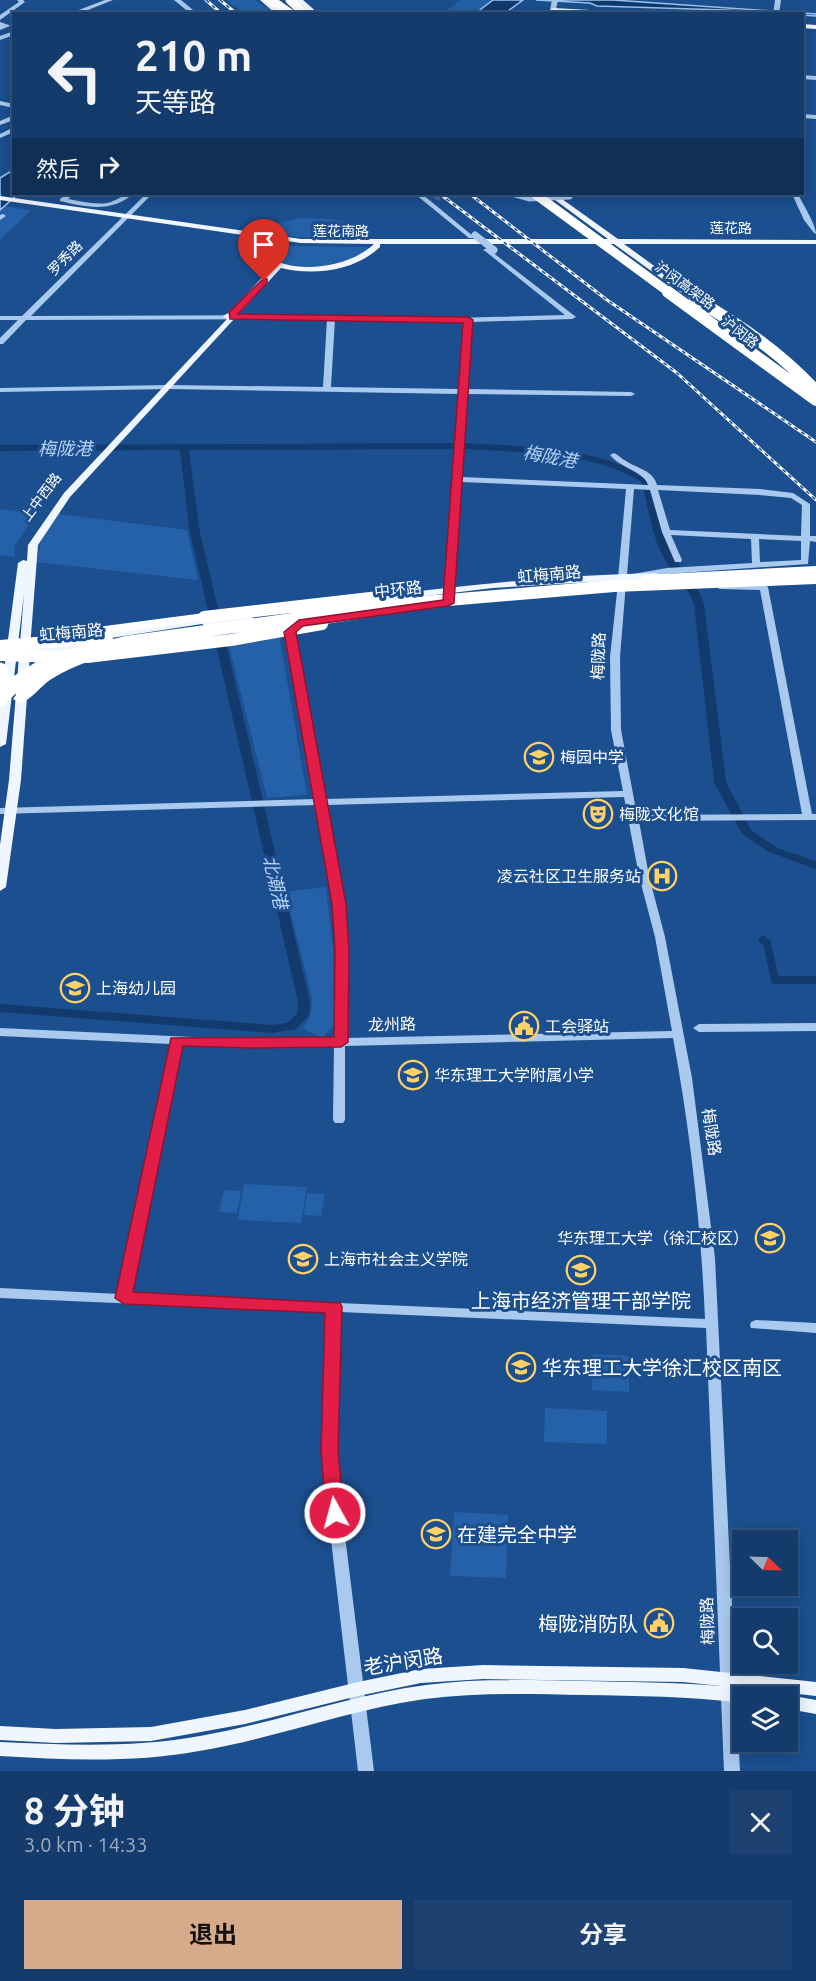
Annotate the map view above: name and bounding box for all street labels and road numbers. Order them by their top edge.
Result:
street label: 莲花路 [710,220,752,236]
street label: 莲花南路 [313,223,369,239]
street label: 罗秀路 [44,237,86,279]
street label: 沪闵高架路 [652,258,718,312]
street label: 沪闵路 [719,313,761,351]
street label: 上中西路 [18,470,64,524]
street label: 虹梅南路 [516,562,582,586]
street label: 中环路 [373,578,423,600]
street label: 虹梅南路 [38,620,104,644]
street label: 梅陇路 [588,632,608,680]
street label: 龙州路 [368,1015,416,1033]
street label: 梅陇路 [699,1107,725,1157]
street label: 梅陇路 [697,1597,717,1645]
street label: 老沪闵路 [362,1643,444,1679]

